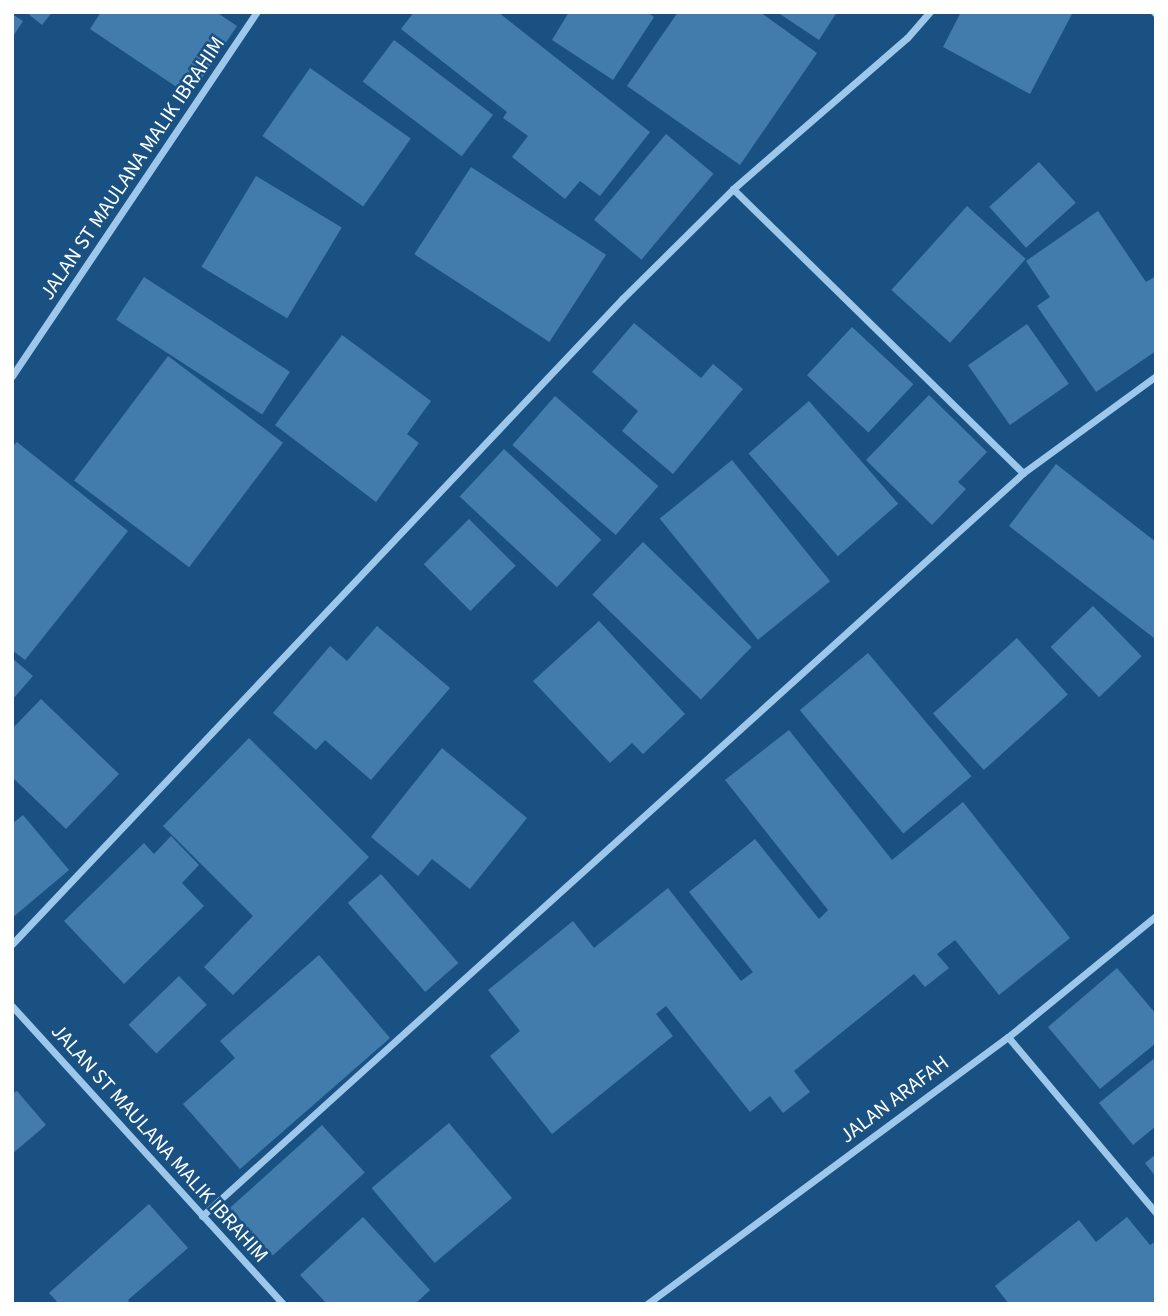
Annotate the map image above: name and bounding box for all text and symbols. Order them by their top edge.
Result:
street label: JALAN ST MAULANA MALIK IBRAHIM [34,31,230,305]
street label: JALAN ST MAULANA MALIK IBRAHIM [46,1019,274,1267]
street label: JALAN ARAFAH [834,1050,954,1148]

